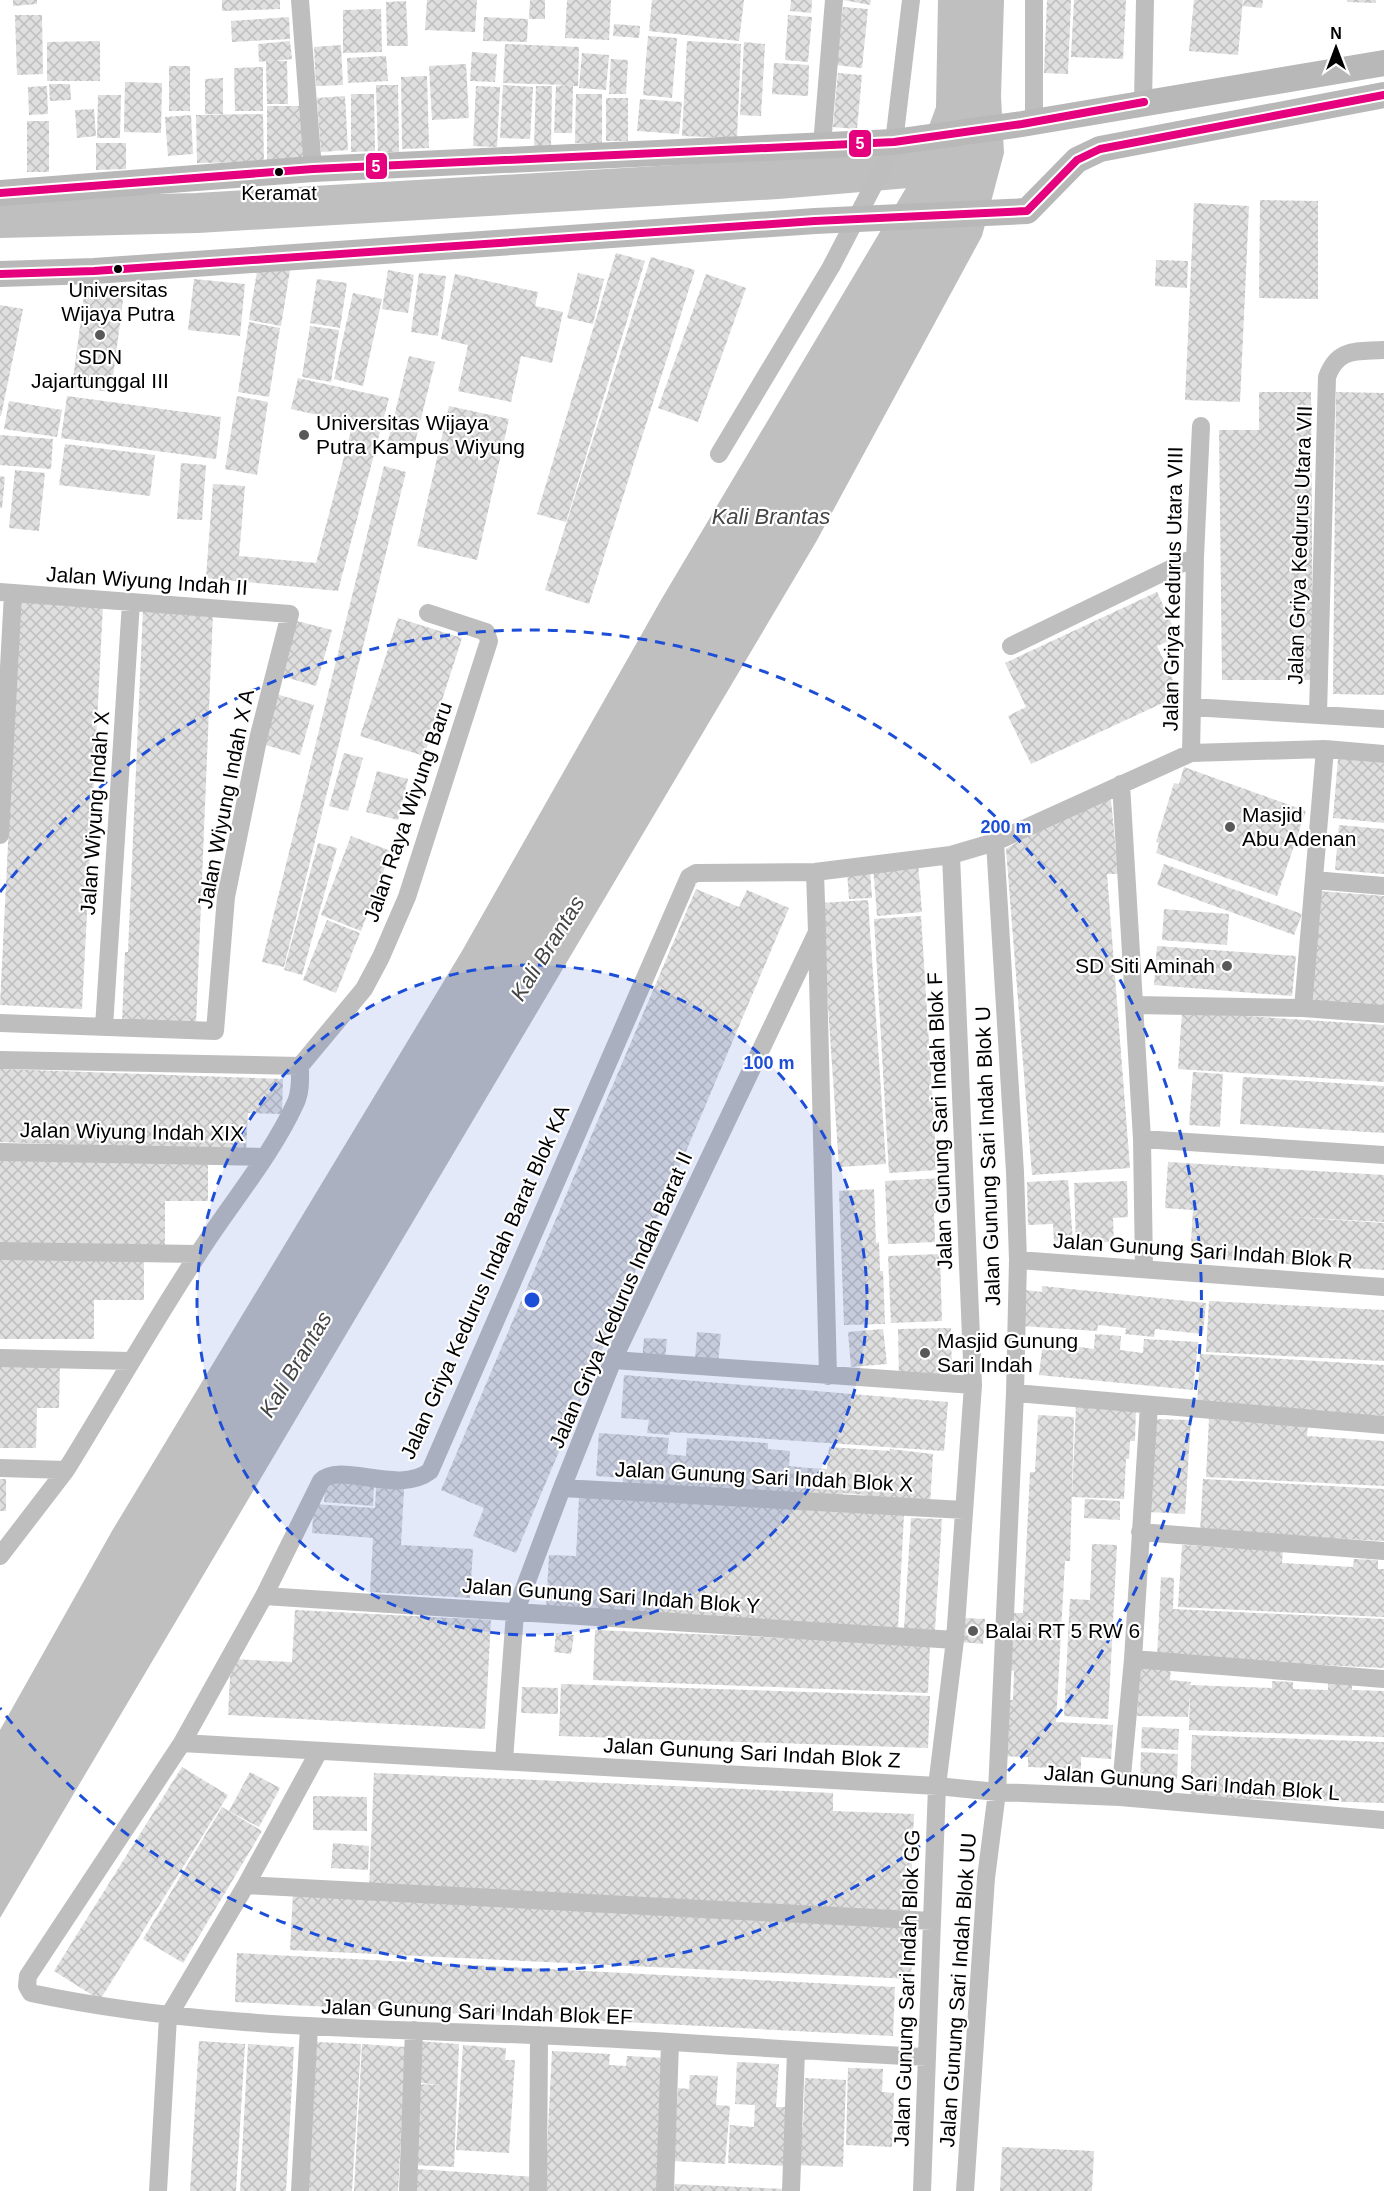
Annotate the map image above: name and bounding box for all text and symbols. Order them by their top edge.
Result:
north arrow [1306,18,1366,78]
text: N [1330,25,1342,42]
line badge: 5 [848,129,872,158]
text: 5 [856,135,865,152]
line badge: 5 [365,152,388,180]
text: 5 [372,158,381,175]
marker: Keramat [273,166,285,178]
place label: Keramat [241,182,317,204]
marker: Universitas Wijaya Putra [112,263,124,275]
place label: Universitas Wijaya Putra [61,279,176,325]
marker: SDN Jajartunggal III [93,328,107,342]
place label: SDN Jajartunggal III [31,345,169,392]
street label: Jalan Griya Kedurus Utara VII [1283,405,1316,685]
place label: Universitas Wijaya Putra Kampus Wiyung [316,411,525,458]
marker: Universitas Wijaya Putra Kampus Wiyung [297,428,311,442]
street label: Jalan Griya Kedurus Utara VIII [1159,446,1186,732]
water label: Kali Brantas [712,504,830,529]
street label: Jalan Wiyung Indah II [46,562,249,599]
street label: Jalan Wiyung Indah X A [193,687,258,911]
street label: Jalan Raya Wiyung Baru [359,699,456,925]
street label: Jalan Wiyung Indah X [76,710,113,916]
place label: Masjid Abu Adenan [1242,803,1356,850]
text: 200 m [980,817,1032,837]
marker: Masjid Abu Adenan [1223,820,1237,834]
water label: Kali Brantas [505,891,589,1005]
place label: SD Siti Aminah [1075,954,1215,977]
marker: SD Siti Aminah [1220,959,1234,973]
street label: Jalan Gunung Sari Indah Blok F [923,972,956,1270]
street label: Jalan Gunung Sari Indah Blok U [971,1006,1004,1306]
text: 100 m [743,1053,795,1073]
street label: Jalan Griya Kedurus Indah Barat Blok KA [396,1101,573,1462]
street label: Jalan Wiyung Indah XIX [20,1118,244,1145]
street label: Jalan Griya Kedurus Indah Barat II [545,1148,697,1452]
street label: Jalan Gunung Sari Indah Blok R [1053,1229,1353,1272]
centre of rings [522,1290,542,1310]
water label: Kali Brantas [254,1307,337,1422]
place label: Masjid Gunung Sari Indah [937,1329,1078,1376]
marker: Masjid Gunung Sari Indah [918,1346,932,1360]
street label: Jalan Gunung Sari Indah Blok X [614,1457,914,1496]
street label: Jalan Gunung Sari Indah Blok Y [461,1574,761,1617]
place label: Balai RT 5 RW 6 [985,1619,1140,1642]
marker: Balai RT 5 RW 6 [966,1624,980,1638]
street label: Jalan Gunung Sari Indah Blok Z [603,1733,901,1772]
street label: Jalan Gunung Sari Indah Blok L [1043,1761,1341,1804]
street label: Jalan Gunung Sari Indah Blok GG [889,1829,924,2147]
street label: Jalan Gunung Sari Indah Blok UU [935,1832,980,2148]
street label: Jalan Gunung Sari Indah Blok EF [321,1995,633,2028]

